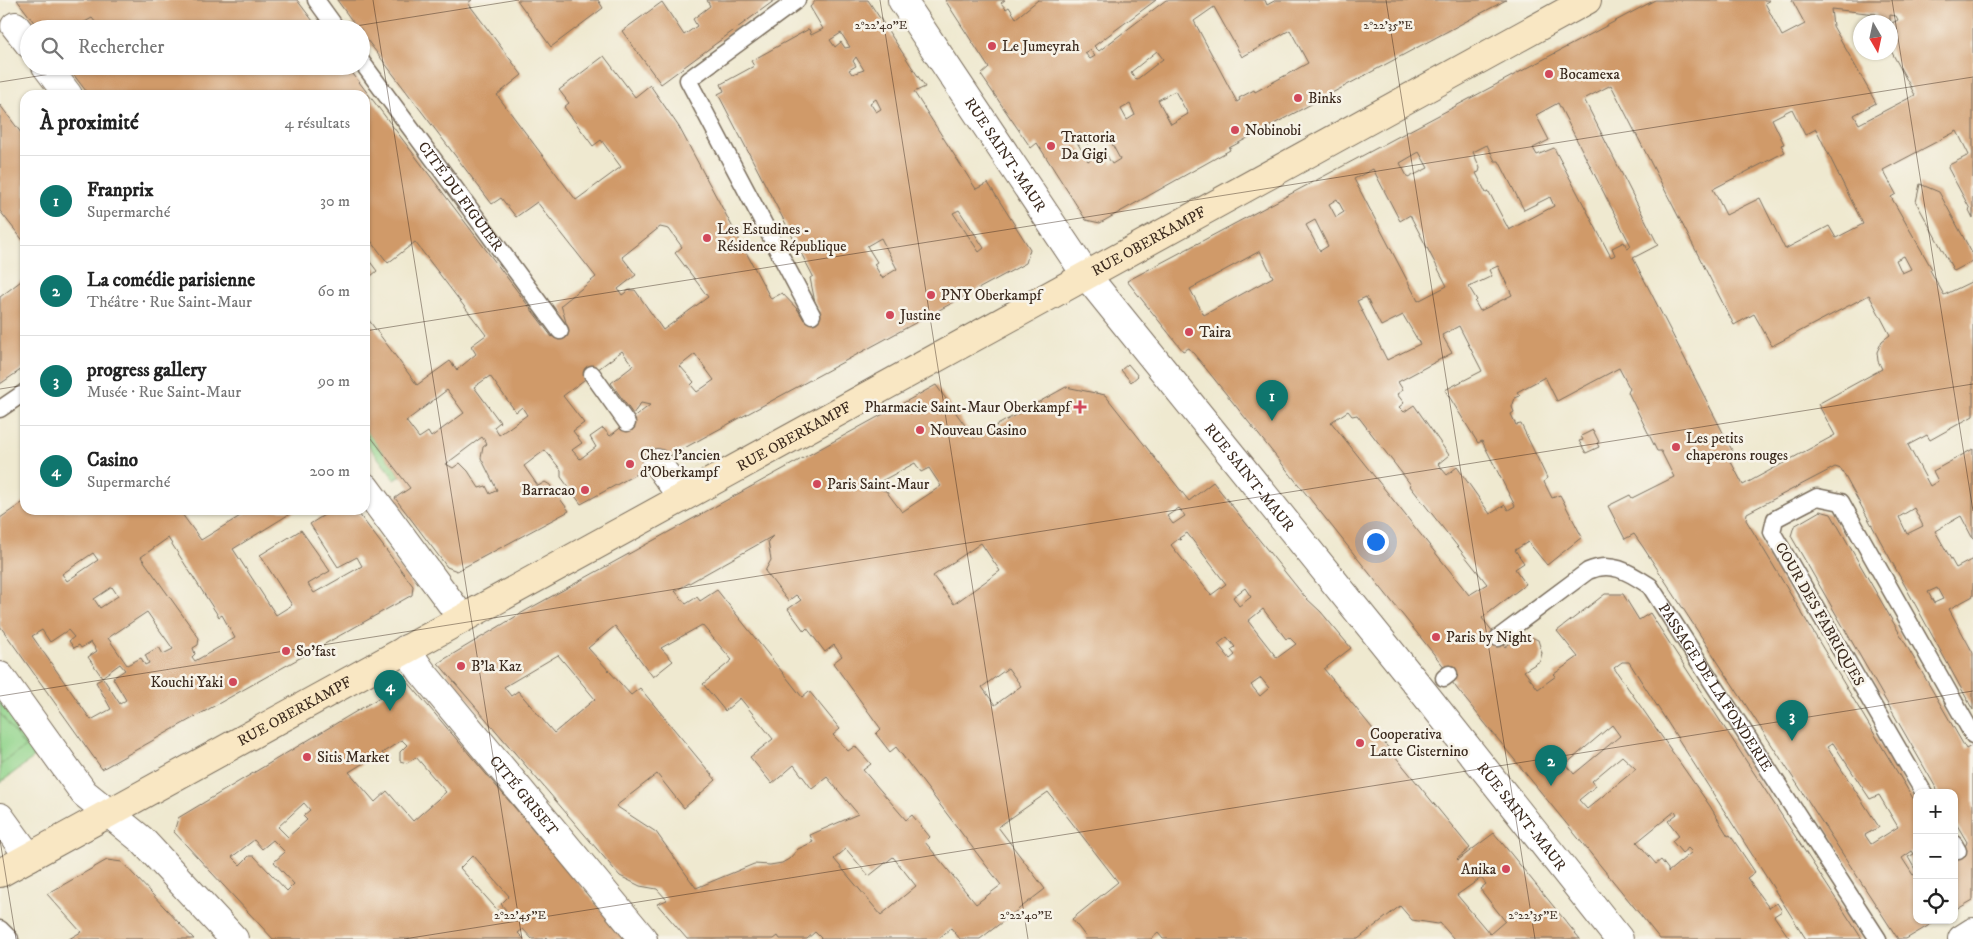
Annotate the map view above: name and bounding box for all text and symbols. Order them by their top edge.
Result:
north arrow [1853,15,1898,60]
text: 2°22'40"E [855,18,908,33]
text: 2°22'35"E [1363,18,1413,33]
search box [20,20,370,75]
icon: search [38,34,66,62]
text: Rechercher [78,36,164,59]
place label: Le Jumeyrah [1002,37,1080,56]
marker: Le Jumeyrah [986,40,998,52]
place label: Bocamexa [1559,65,1620,84]
marker: Bocamexa [1543,68,1555,80]
place label: Binks [1308,89,1342,108]
marker: Binks [1292,92,1304,104]
street label: RUE SAINT-MAUR [960,94,1050,216]
text: À proximité [40,110,139,136]
text: 4 résultats [285,113,350,133]
place label: Nobinobi [1245,121,1301,140]
marker: Nobinobi [1229,124,1241,136]
place label: Trattoria Da Gigi [1061,128,1116,164]
street label: CITÉ DU FIGUIER [414,138,507,255]
marker: Trattoria Da Gigi [1045,140,1057,152]
text: Franprix [87,179,154,202]
text: 1 [53,191,59,211]
text: 30 m [320,191,350,211]
text: Supermarché [87,202,170,222]
street label: RUE OBERKAMPF [1088,203,1209,281]
place label: Les Estudines - Résidence République [717,220,846,256]
marker: Les Estudines - Résidence République [701,232,713,244]
text: La comédie parisienne [87,269,255,292]
text: 2 [52,281,60,301]
text: 60 m [318,281,350,301]
place label: PNY Oberkampf [941,286,1044,305]
marker: PNY Oberkampf [925,289,937,301]
text: Théâtre · Rue Saint-Maur [87,292,252,312]
place label: Justine [898,306,941,325]
marker: Justine [884,309,896,321]
place label: Taira [1199,323,1232,342]
marker: Taira [1183,326,1195,338]
text: progress gallery [87,359,206,382]
text: 3 [53,371,59,391]
text: 90 m [318,371,350,391]
pin: 1 [1256,380,1288,421]
text: Musée · Rue Saint-Maur [87,382,241,402]
street label: RUE OBERKAMPF [734,398,855,476]
place label: Pharmacie Saint-Maur Oberkampf [864,398,1072,417]
marker: Pharmacie Saint-Maur Oberkampf [1074,401,1086,413]
street label: RUE SAINT-MAUR [1200,420,1298,535]
place label: Nouveau Casino [930,421,1026,440]
marker: Nouveau Casino [914,424,926,436]
place label: Les petits chaperons rouges [1686,429,1788,465]
marker: Les petits chaperons rouges [1670,441,1682,453]
place label: Chez l'ancien d'Oberkampf [640,446,721,482]
text: Casino [87,449,138,472]
marker: Chez l'ancien d'Oberkampf [624,458,636,470]
text: 4 [51,461,61,481]
text: 200 m [309,461,350,481]
text: Supermarché [87,472,170,492]
place label: Paris Saint-Maur [827,475,930,494]
marker: Paris Saint-Maur [811,478,823,490]
place label: Barracao [521,481,575,500]
marker: Barracao [579,484,591,496]
your location [1363,529,1389,555]
street label: COUR DES FABRIQUES [1771,539,1869,690]
street label: PASSAGE DE LA FONDERIE [1654,600,1776,776]
place label: Paris by Night [1446,628,1532,647]
marker: Paris by Night [1430,631,1442,643]
place label: So’fast [296,642,336,661]
marker: So’fast [280,645,292,657]
place label: B'la Kaz [471,657,522,676]
marker: B'la Kaz [455,660,467,672]
pin: 4 [374,670,406,711]
street label: RUE OBERKAMPF [234,672,355,751]
place label: Kouchi Yaki [150,673,223,692]
marker: Kouchi Yaki [227,676,239,688]
pin: 3 [1776,700,1808,741]
place label: Cooperativa Latte Cisternino [1370,725,1468,761]
marker: Cooperativa Latte Cisternino [1354,737,1366,749]
pin: 2 [1535,745,1567,786]
place label: Sitis Market [317,748,390,767]
marker: Sitis Market [301,751,313,763]
street label: CITÉ GRISET [485,752,563,840]
street label: RUE SAINT-MAUR [1473,759,1570,875]
map controls [1913,789,1958,924]
button: + [1913,789,1958,834]
button: − [1913,834,1958,879]
place label: Anika [1461,860,1497,879]
marker: Anika [1500,863,1512,875]
button: locate [1913,879,1958,924]
text: 2°22'45"E [494,908,546,923]
text: 2°22'40"E [1000,908,1053,923]
text: 2°22'35"E [1508,908,1558,923]

